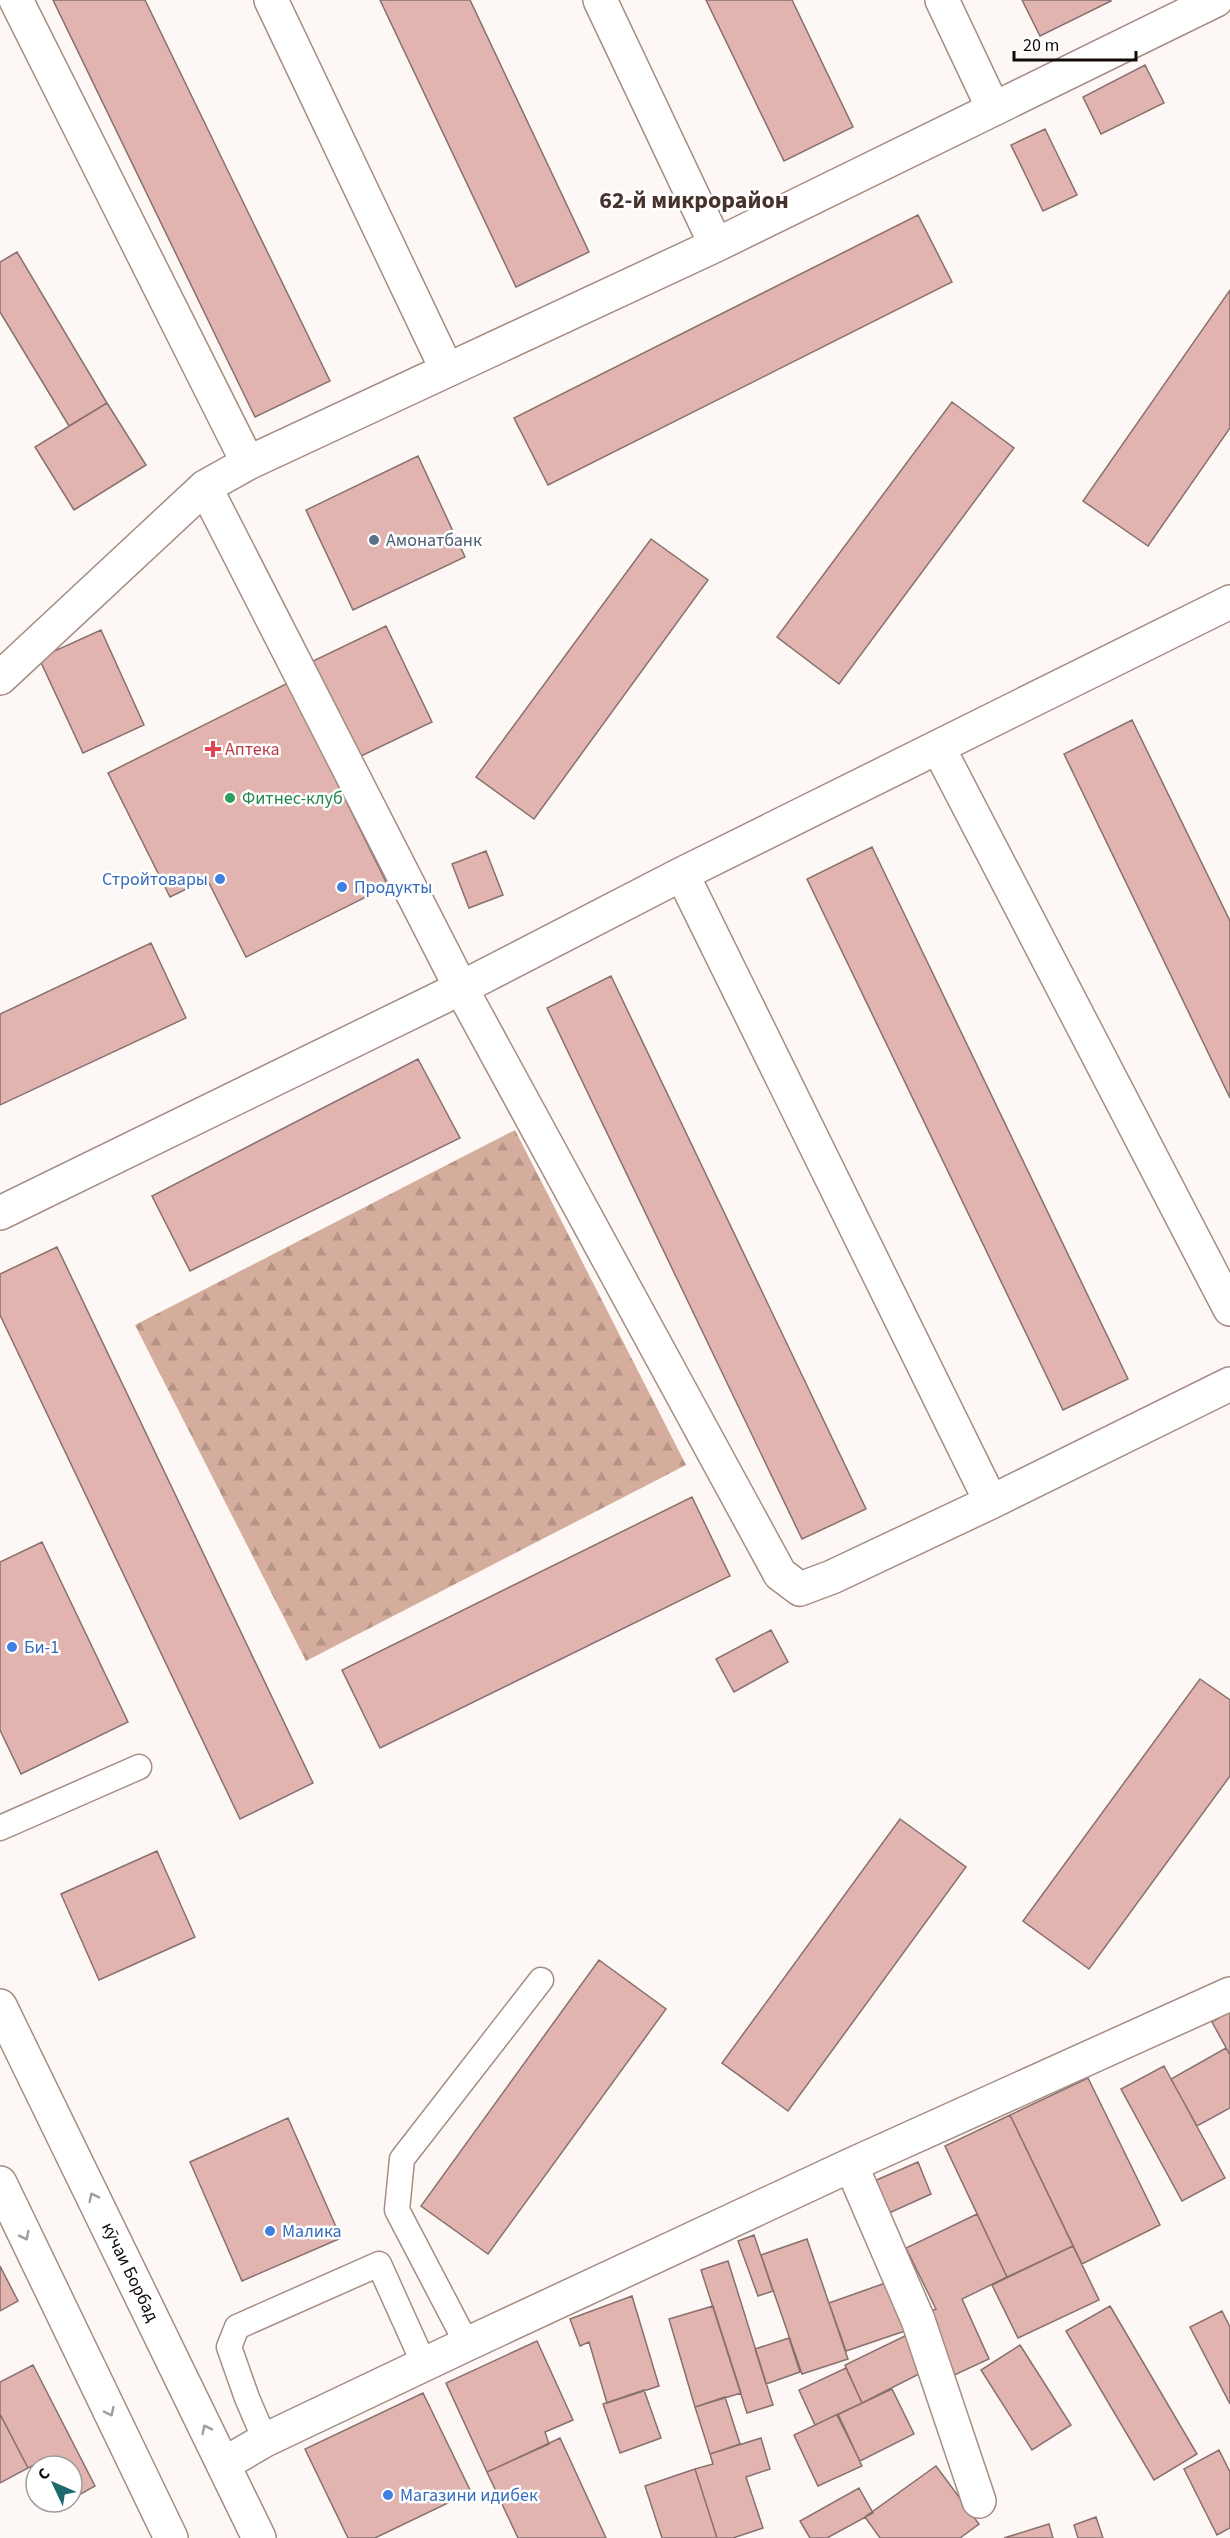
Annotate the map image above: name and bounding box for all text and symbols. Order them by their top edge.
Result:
scale bar [1014,24,1136,62]
text: 20 m [1023,33,1059,58]
district label: 62-й микрорайон [599,183,789,218]
place label: Амонатбанк [386,528,482,553]
marker: Амонатбанк [367,533,381,547]
place label: Аптека [225,737,280,762]
marker: Аптека [206,742,220,756]
place label: Фитнес-клуб [242,786,343,811]
marker: Фитнес-клуб [223,791,237,805]
place label: Стройтовары [102,867,208,892]
marker: Стройтовары [213,872,227,886]
place label: Продукты [354,875,432,900]
marker: Продукты [335,880,349,894]
place label: Би-1 [24,1635,59,1660]
marker: Би-1 [5,1640,19,1654]
one-way arrow [89,2192,101,2203]
street label: кӯчаи Борбад [95,2218,165,2326]
place label: Малика [282,2219,342,2244]
marker: Малика [263,2224,277,2238]
one-way arrow [18,2230,30,2241]
one-way arrow [103,2405,115,2416]
one-way arrow [202,2424,214,2435]
north arrow [24,2454,84,2514]
text: С [33,2463,55,2485]
place label: Магазини идибек [400,2483,538,2508]
marker: Магазини идибек [381,2488,395,2502]

